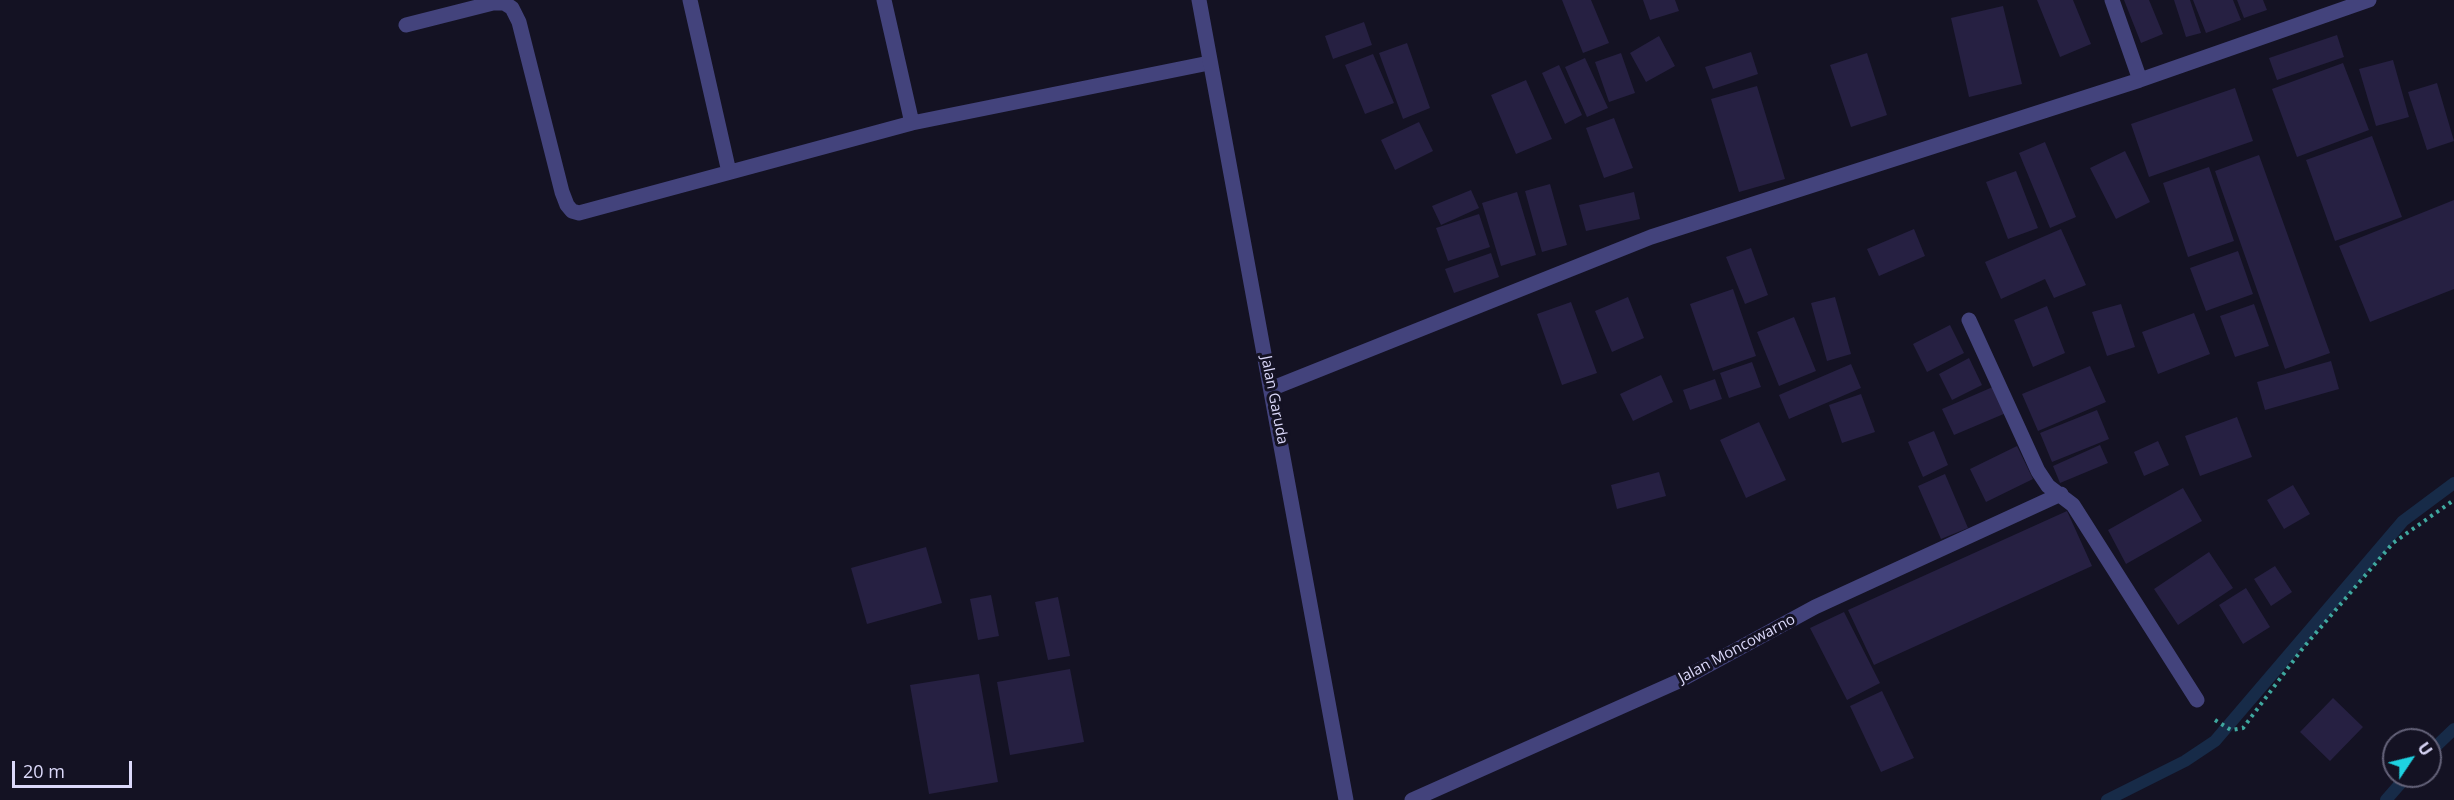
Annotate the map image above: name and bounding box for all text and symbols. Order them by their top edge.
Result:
street label: Jalan Garuda [1257,354,1291,446]
street label: Jalan Moncowarno [1675,611,1799,687]
north arrow [2382,728,2442,788]
text: U [2413,738,2438,760]
scale bar [15,749,135,787]
text: 20 m [23,759,65,783]

